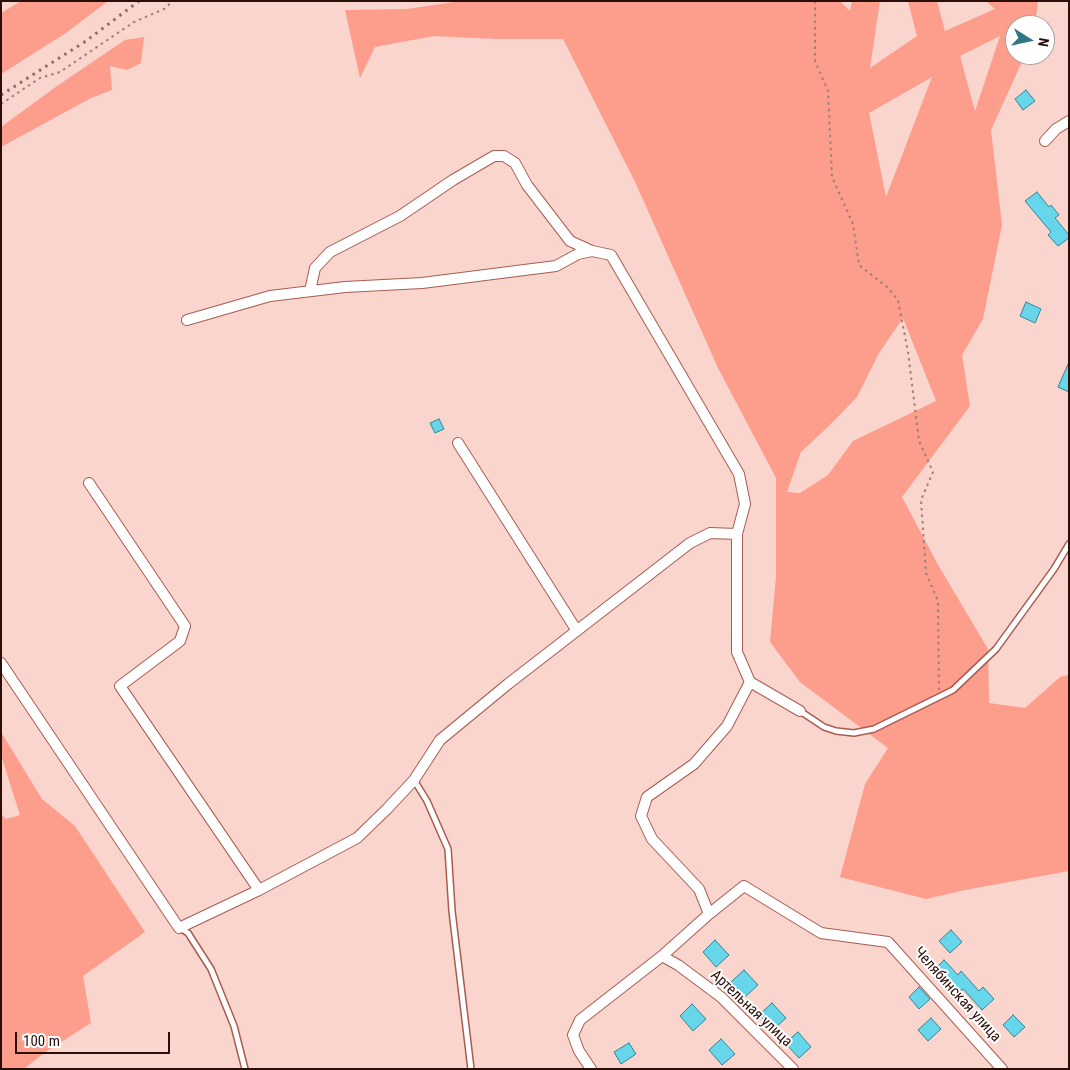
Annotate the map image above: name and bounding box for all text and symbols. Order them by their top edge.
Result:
north arrow [1005,15,1055,65]
text: N [1035,37,1052,48]
street label: Челябинская улица [910,944,1004,1046]
street label: Артельная улица [707,967,795,1051]
scale bar [18,1022,172,1054]
text: 100 m [23,1032,60,1050]

